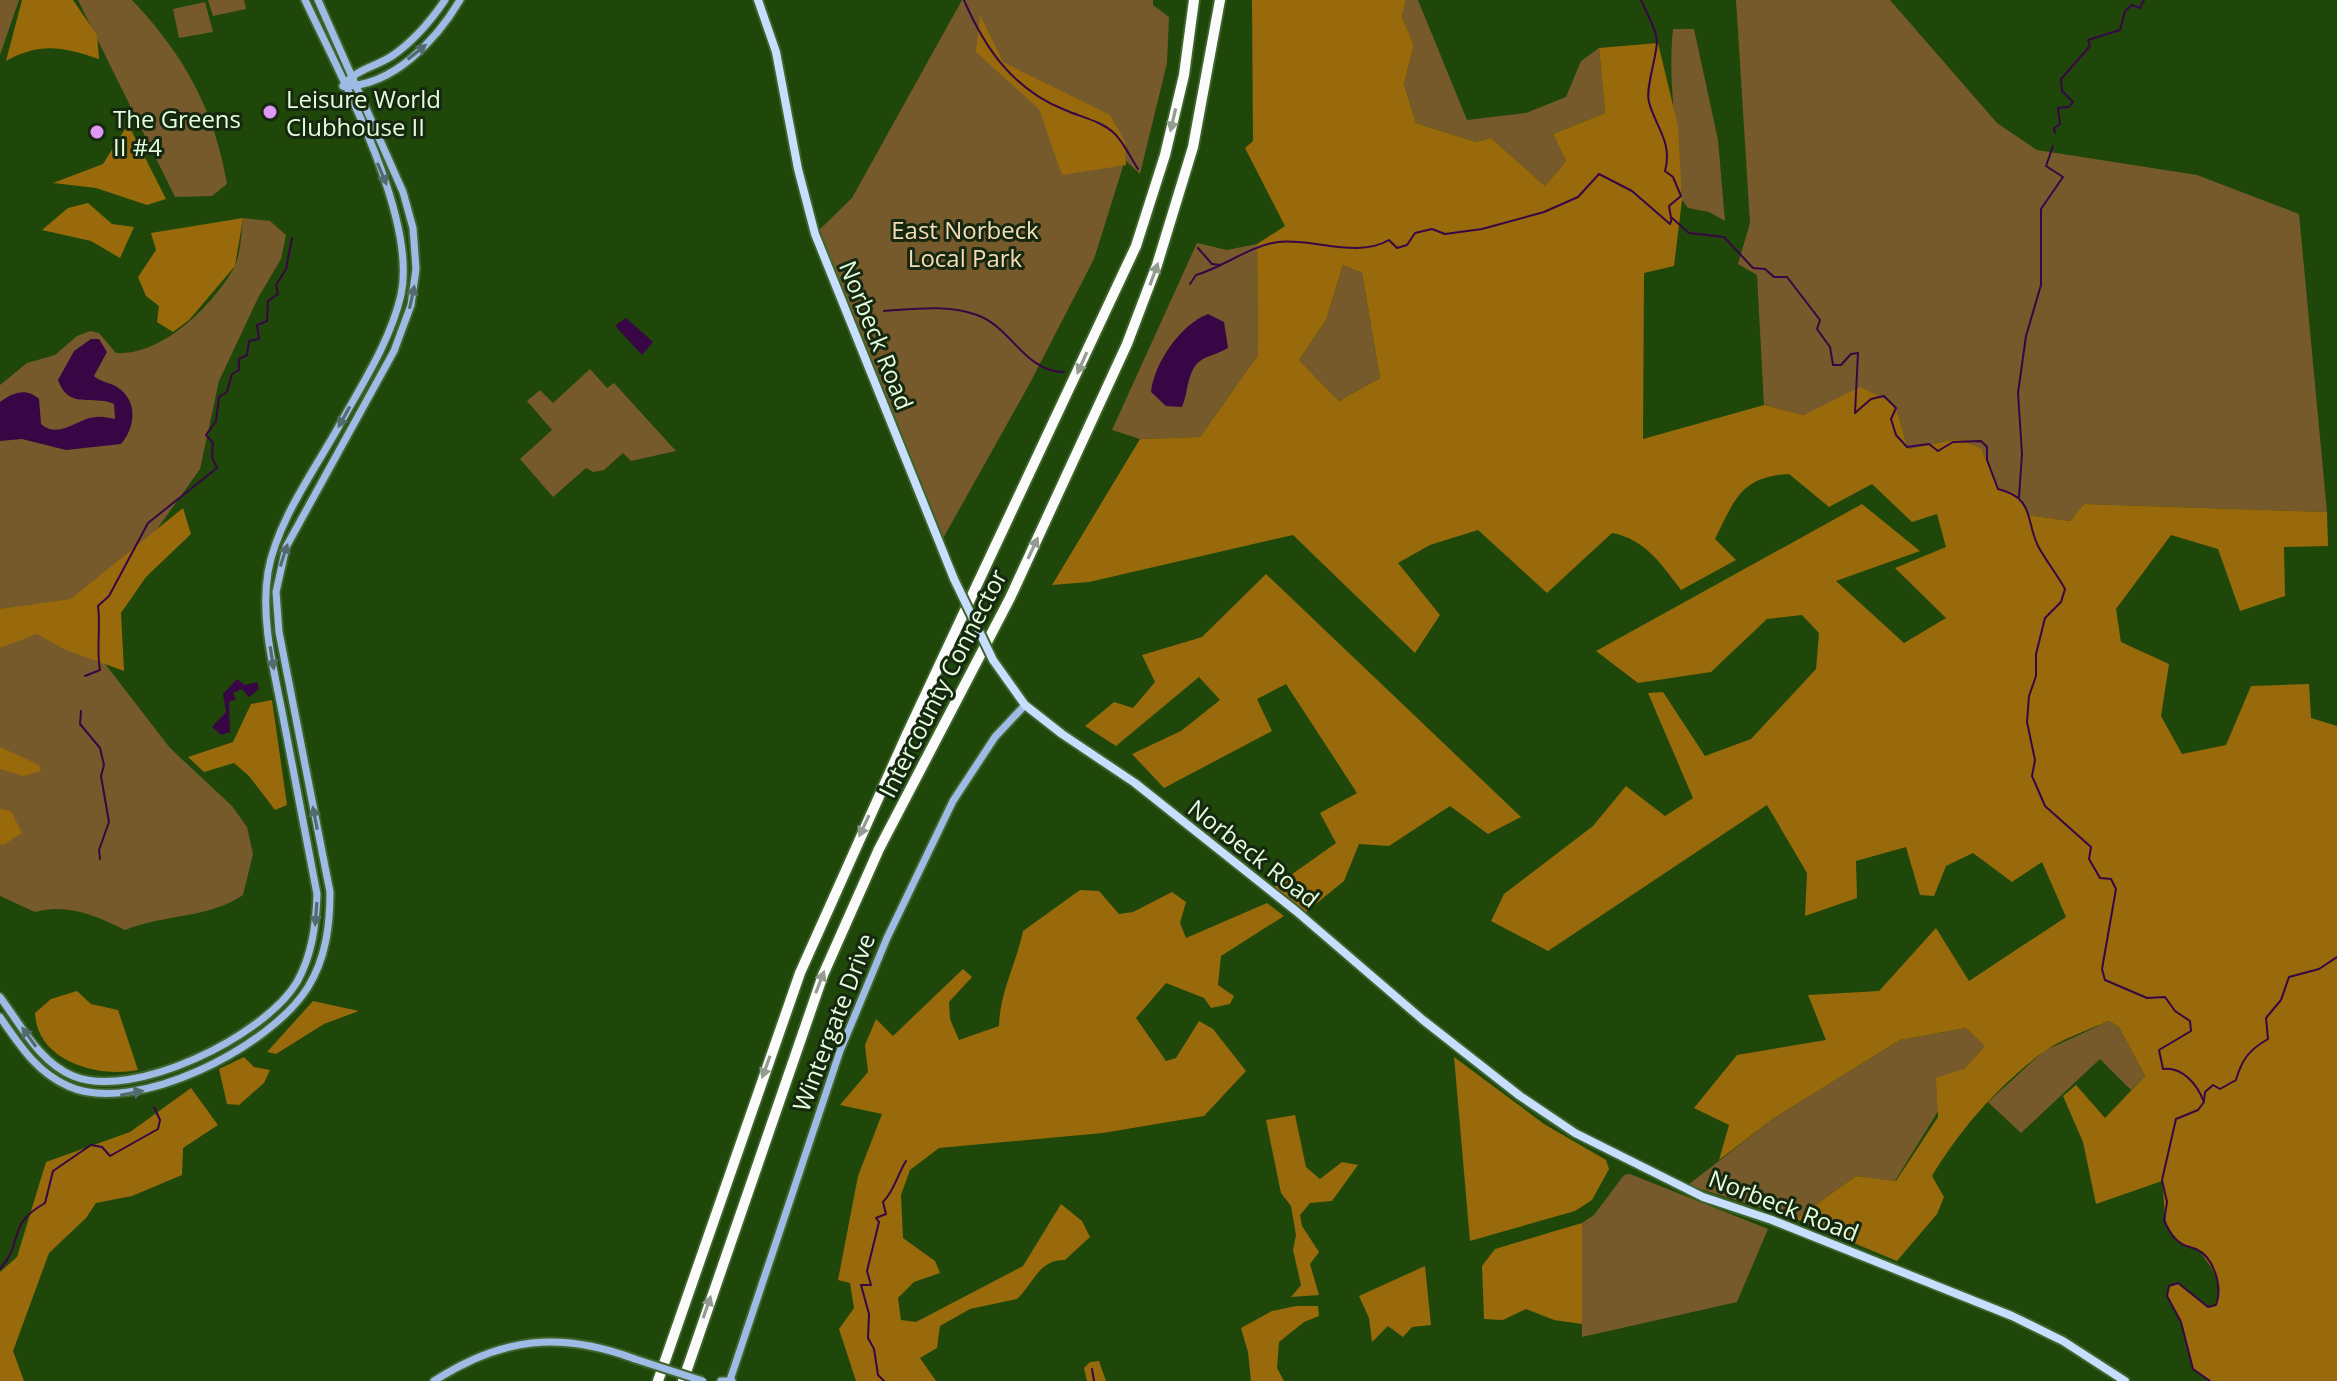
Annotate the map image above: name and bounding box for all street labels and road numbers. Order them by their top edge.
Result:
street label: Norbeck Road [832,256,922,414]
street label: Intercounty Connector [870,563,1014,803]
street label: Norbeck Road [1182,791,1326,915]
street label: Wintergate Drive [784,928,882,1116]
street label: Norbeck Road [1704,1161,1864,1249]

